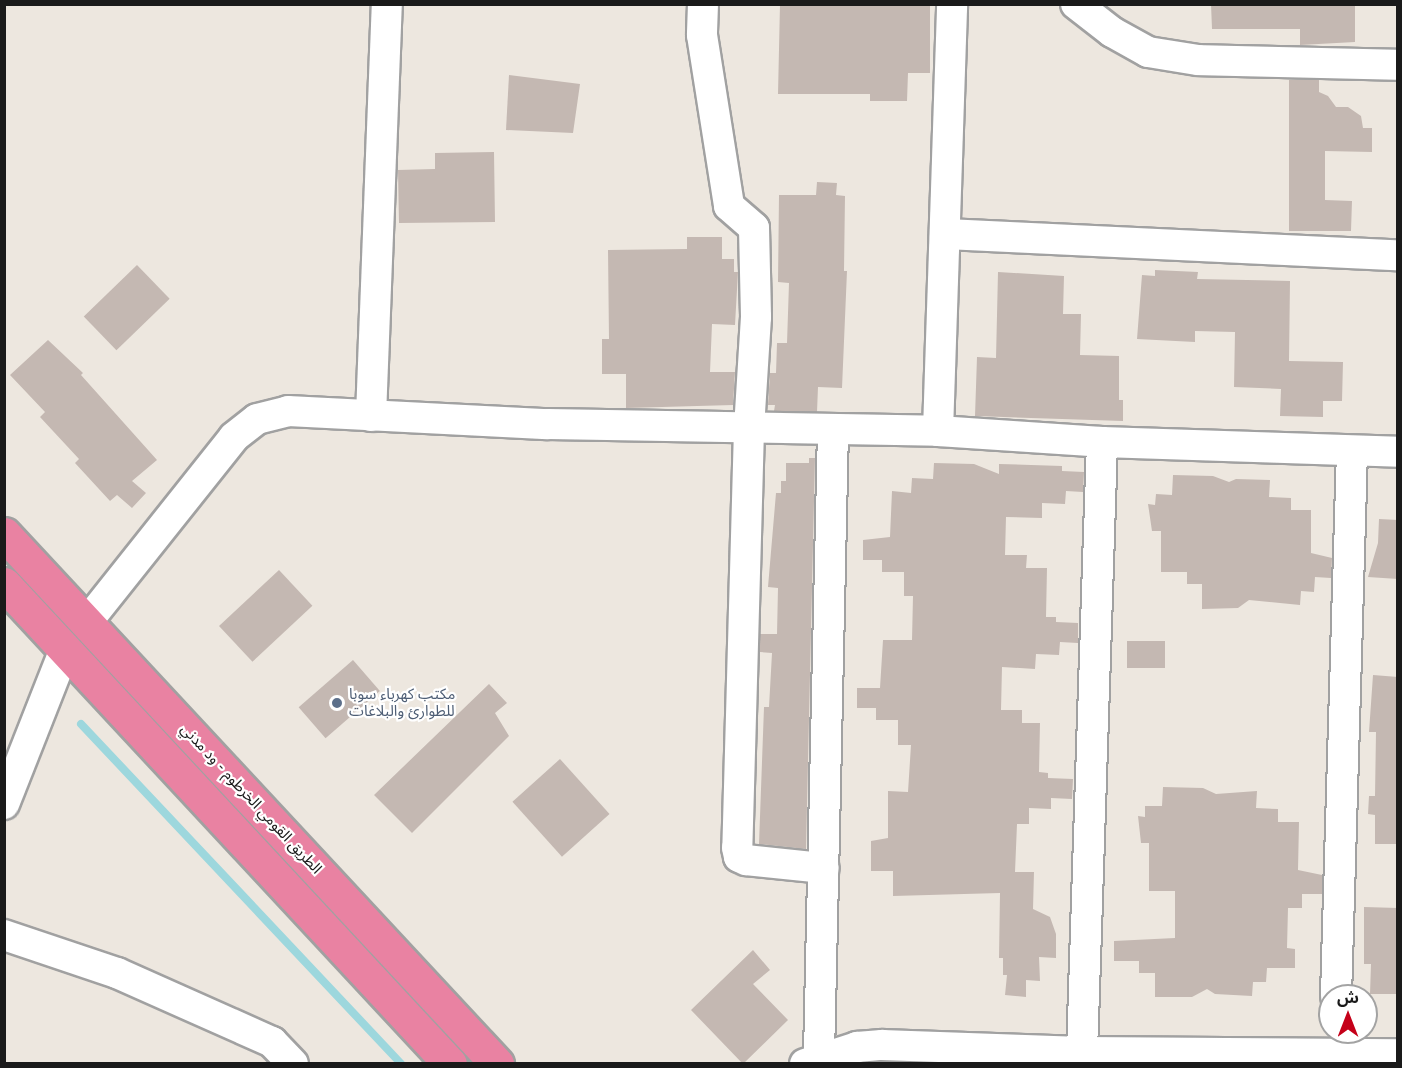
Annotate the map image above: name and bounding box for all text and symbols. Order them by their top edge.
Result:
place label: مكتب كهرباء سوبا للطوارئ والبلاغات [349,685,455,720]
marker: مكتب كهرباء سوبا للطوارئ والبلاغات [330,696,344,710]
street label: الطريق القومي الخرطوم - ود مدني [177,720,325,878]
north arrow [1318,984,1378,1044]
text: ش [1337,988,1359,1008]

